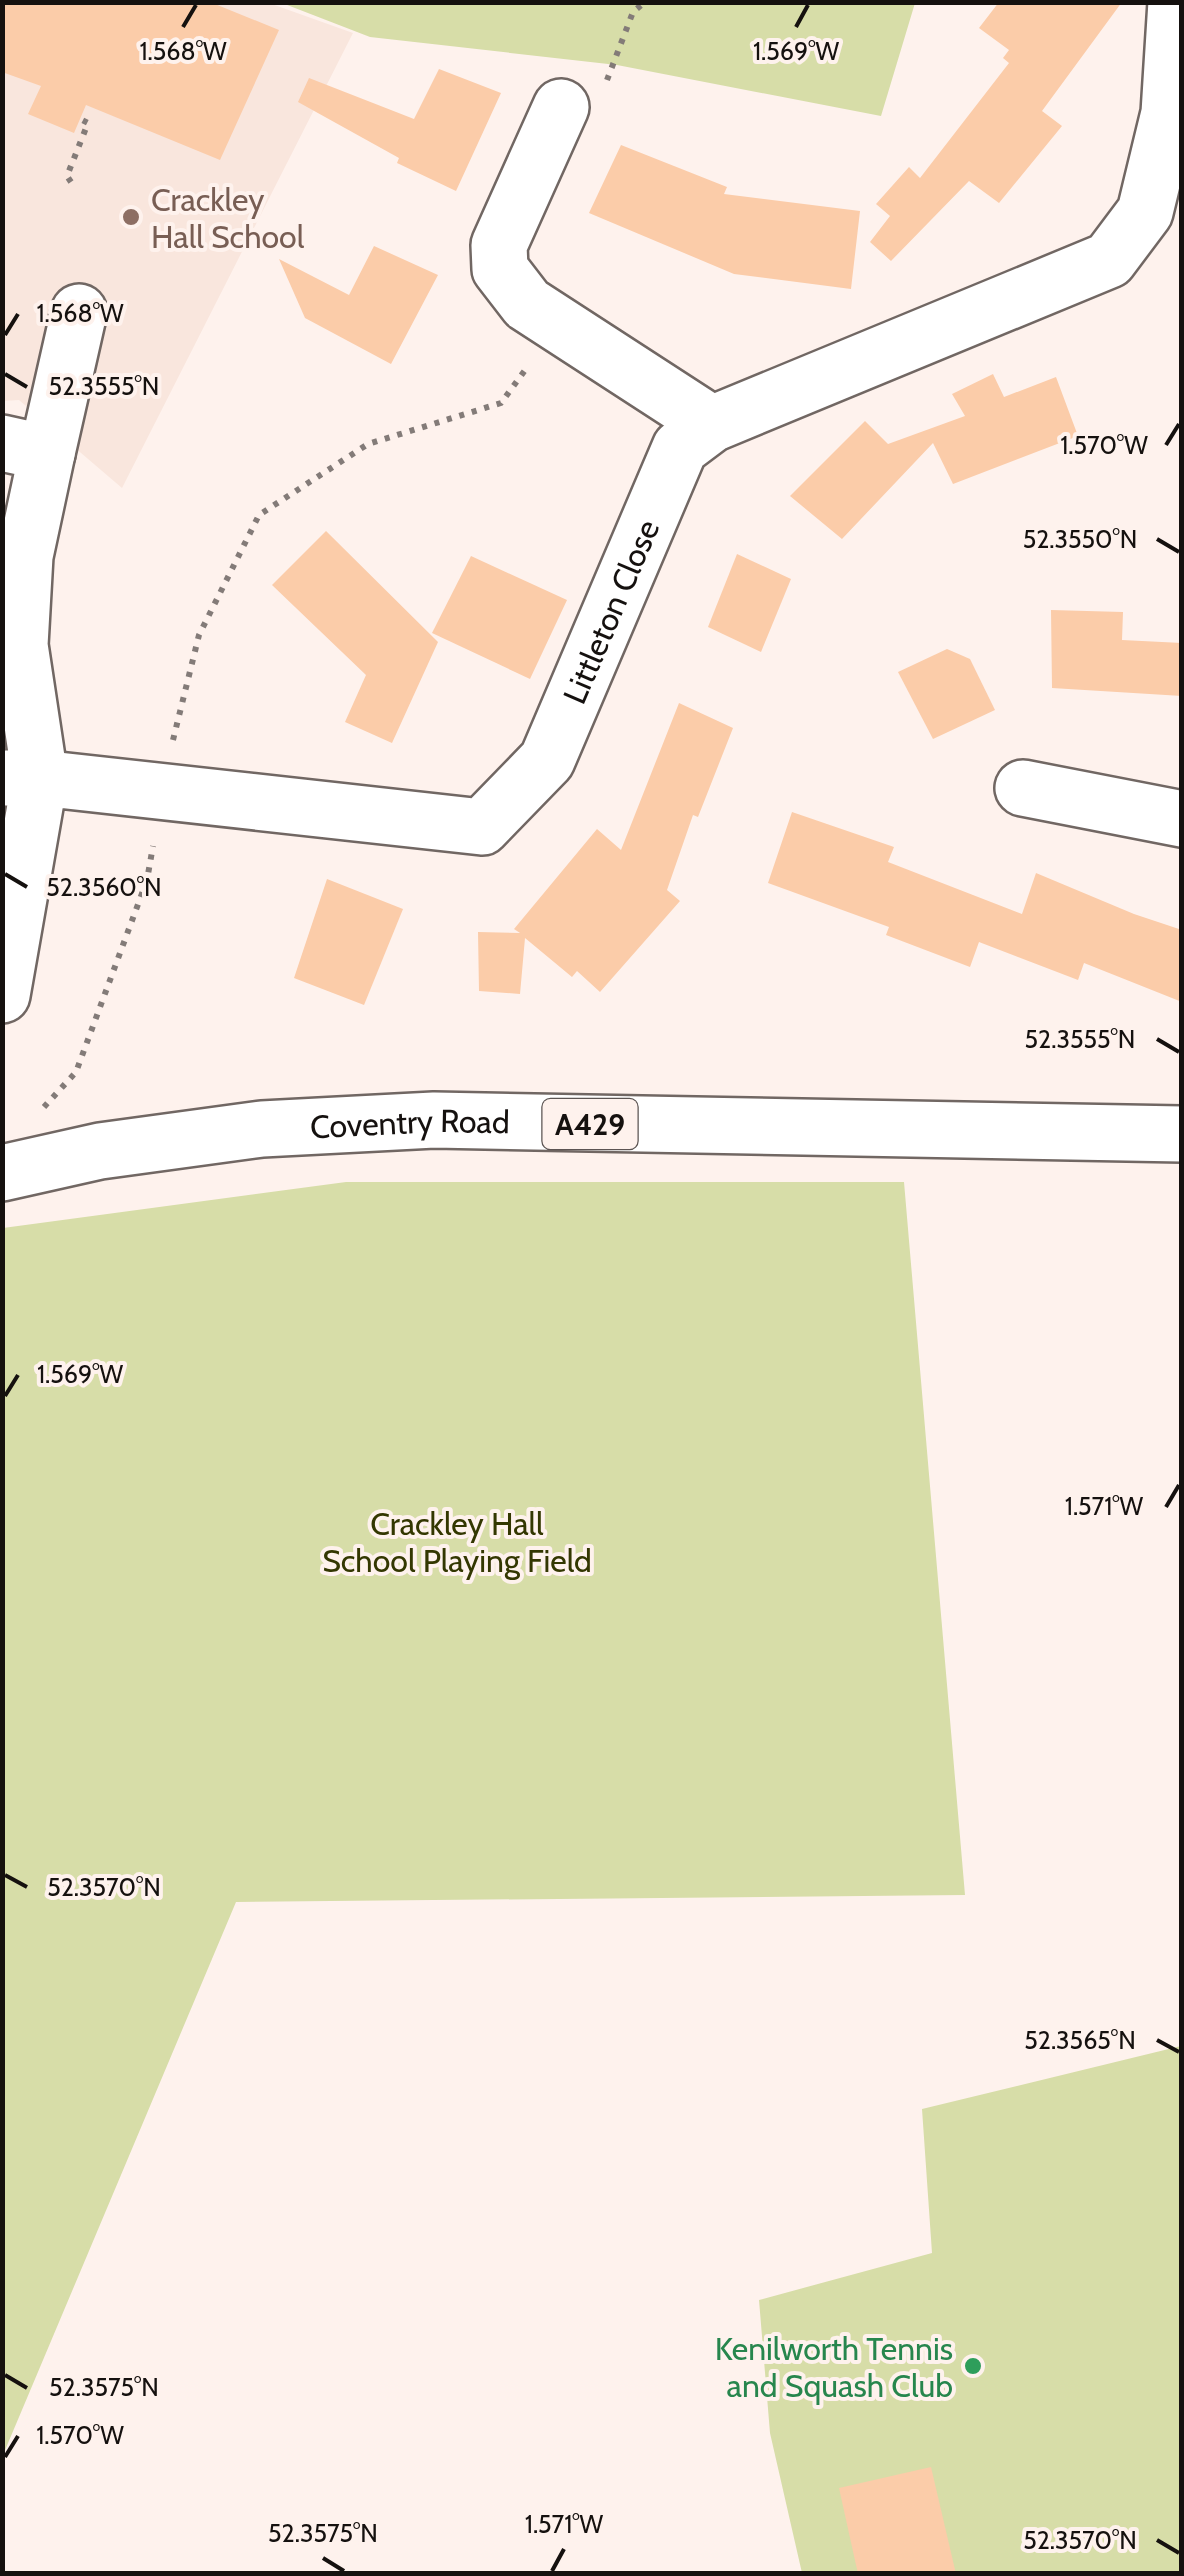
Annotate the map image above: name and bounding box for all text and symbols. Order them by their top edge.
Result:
text: 1.568°W [139,36,227,66]
text: 1.569°W [753,36,839,66]
place label: Crackley Hall School [151,180,305,256]
marker: Crackley Hall School [120,206,142,228]
text: 1.568°W [36,298,124,328]
text: 52.3555°N [49,371,159,401]
text: 1.570°W [1060,430,1148,460]
street label: Littleton Close [554,514,667,709]
text: 52.3550°N [1023,524,1137,554]
text: 52.3560°N [46,872,162,902]
text: 52.3555°N [1025,1024,1135,1054]
road number: A429 [542,1099,638,1149]
street label: Coventry Road [309,1100,510,1146]
text: 1.569°W [37,1359,123,1389]
text: 1.571°W [1065,1491,1144,1521]
park label: Crackley Hall School Playing Field [322,1504,592,1580]
text: 52.3570°N [47,1872,161,1902]
text: 52.3565°N [1024,2025,1136,2055]
place label: Kenilworth Tennis and Squash Club [715,2329,953,2405]
marker: Kenilworth Tennis and Squash Club [962,2355,984,2377]
text: 52.3575°N [49,2372,159,2402]
text: 1.570°W [36,2420,124,2450]
text: 1.571°W [525,2509,604,2539]
text: 52.3575°N [268,2518,378,2548]
text: 52.3570°N [1023,2525,1137,2555]

